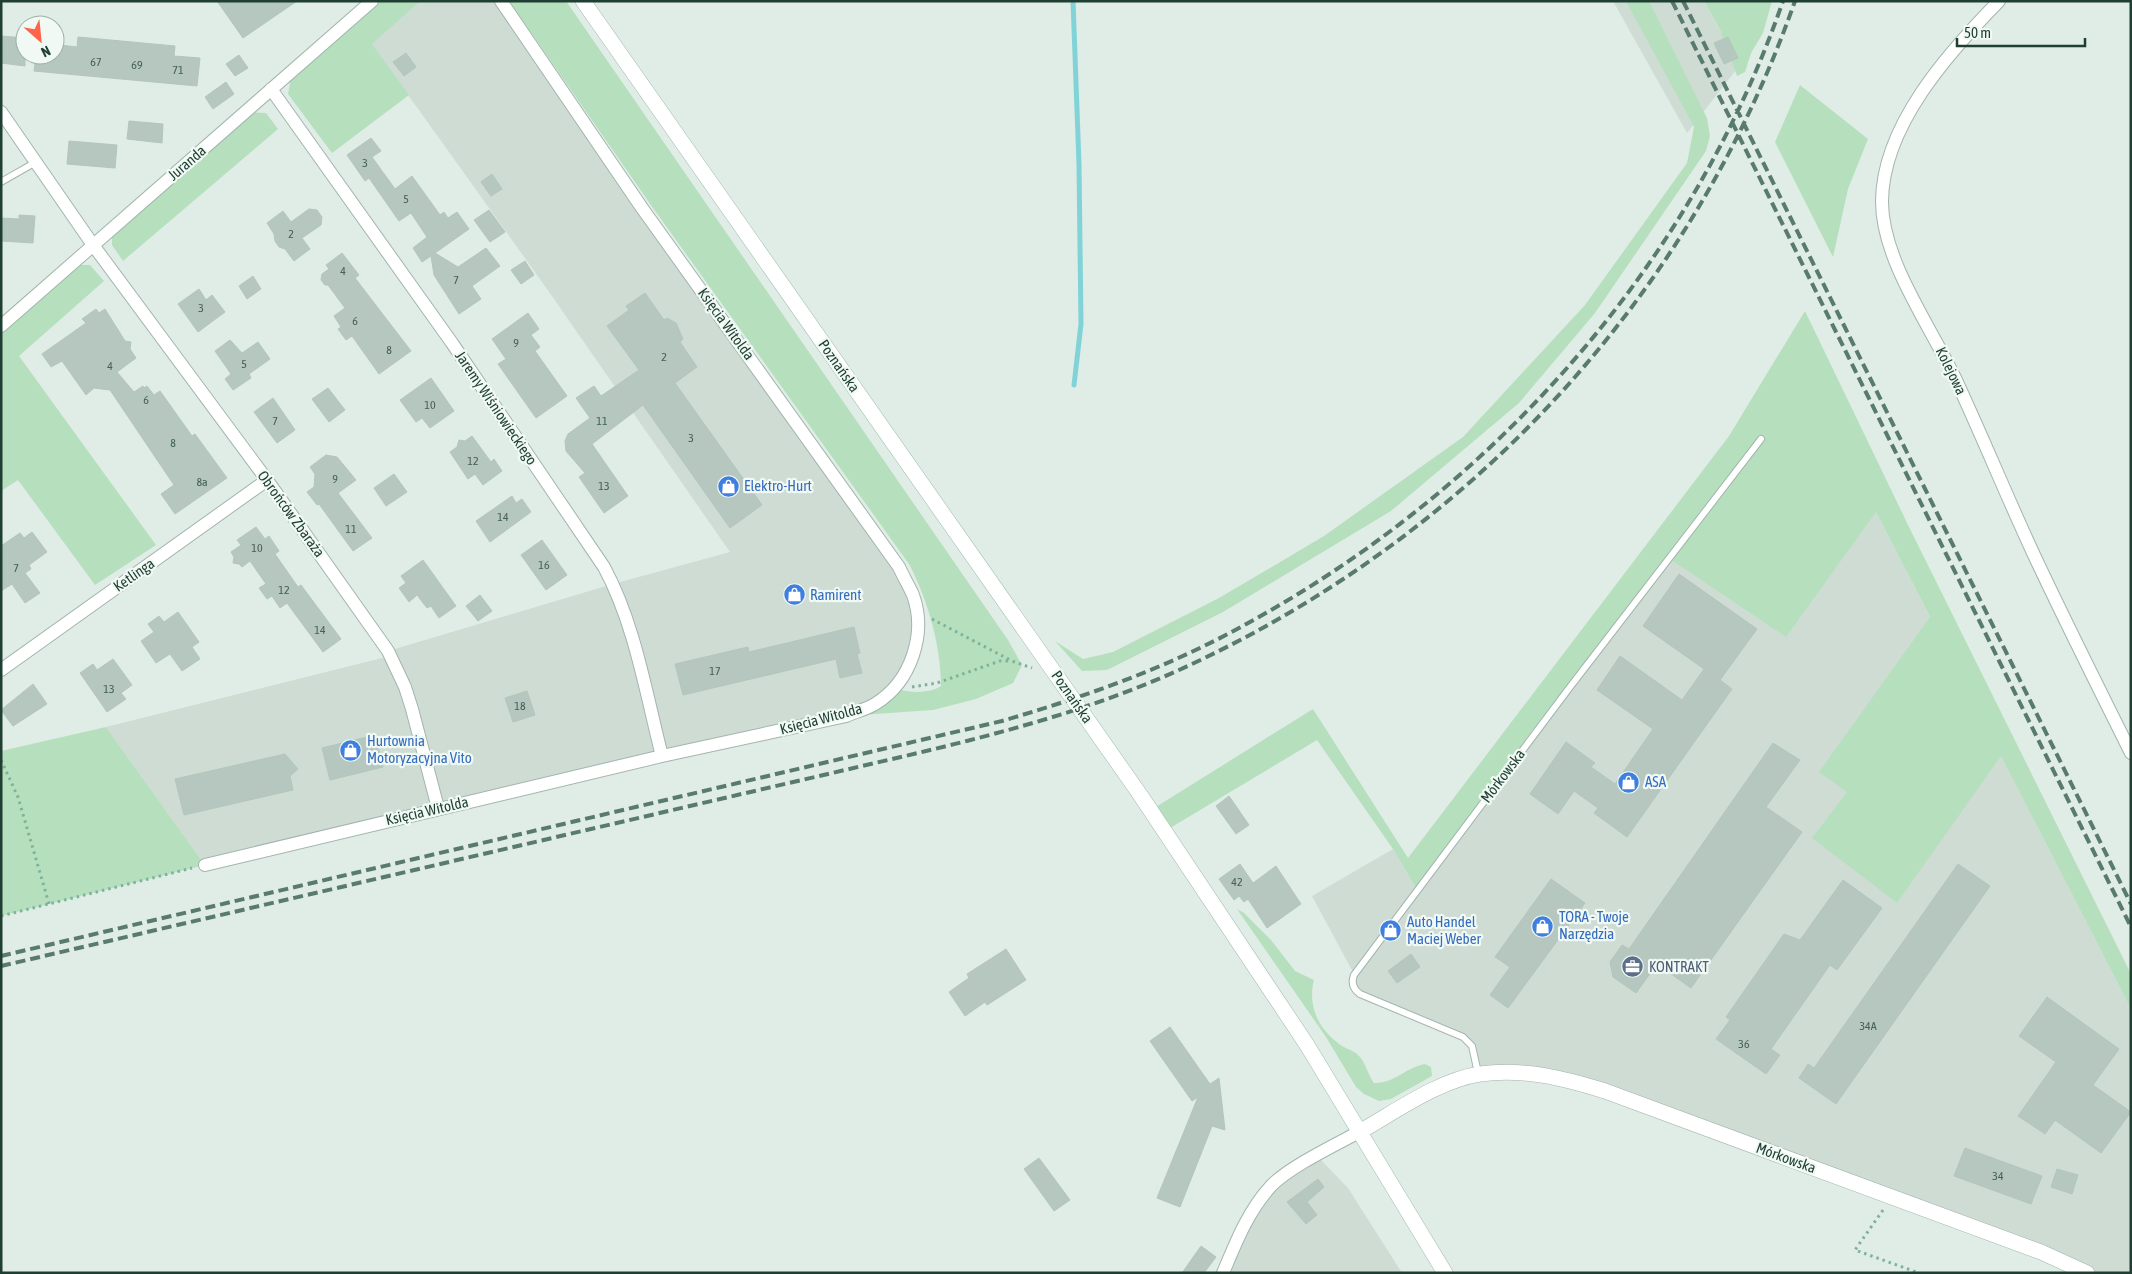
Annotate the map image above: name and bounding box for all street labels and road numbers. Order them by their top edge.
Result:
street label: Juranda [164,142,209,184]
street label: Księcia Witolda [695,285,758,363]
street label: Poznańska [815,336,864,395]
street label: Kolejowa [1933,344,1970,397]
street label: Jaremy Wiśniowieckiego [452,348,541,468]
street label: Obrońców Zbaraża [254,467,328,560]
street label: Ketlinga [110,554,157,595]
street label: Poznańska [1048,667,1097,726]
street label: Księcia Witolda [778,699,864,738]
street label: Mórkowska [1477,746,1528,806]
street label: Księcia Witolda [384,793,470,828]
street label: Mórkowska [1754,1139,1818,1176]

